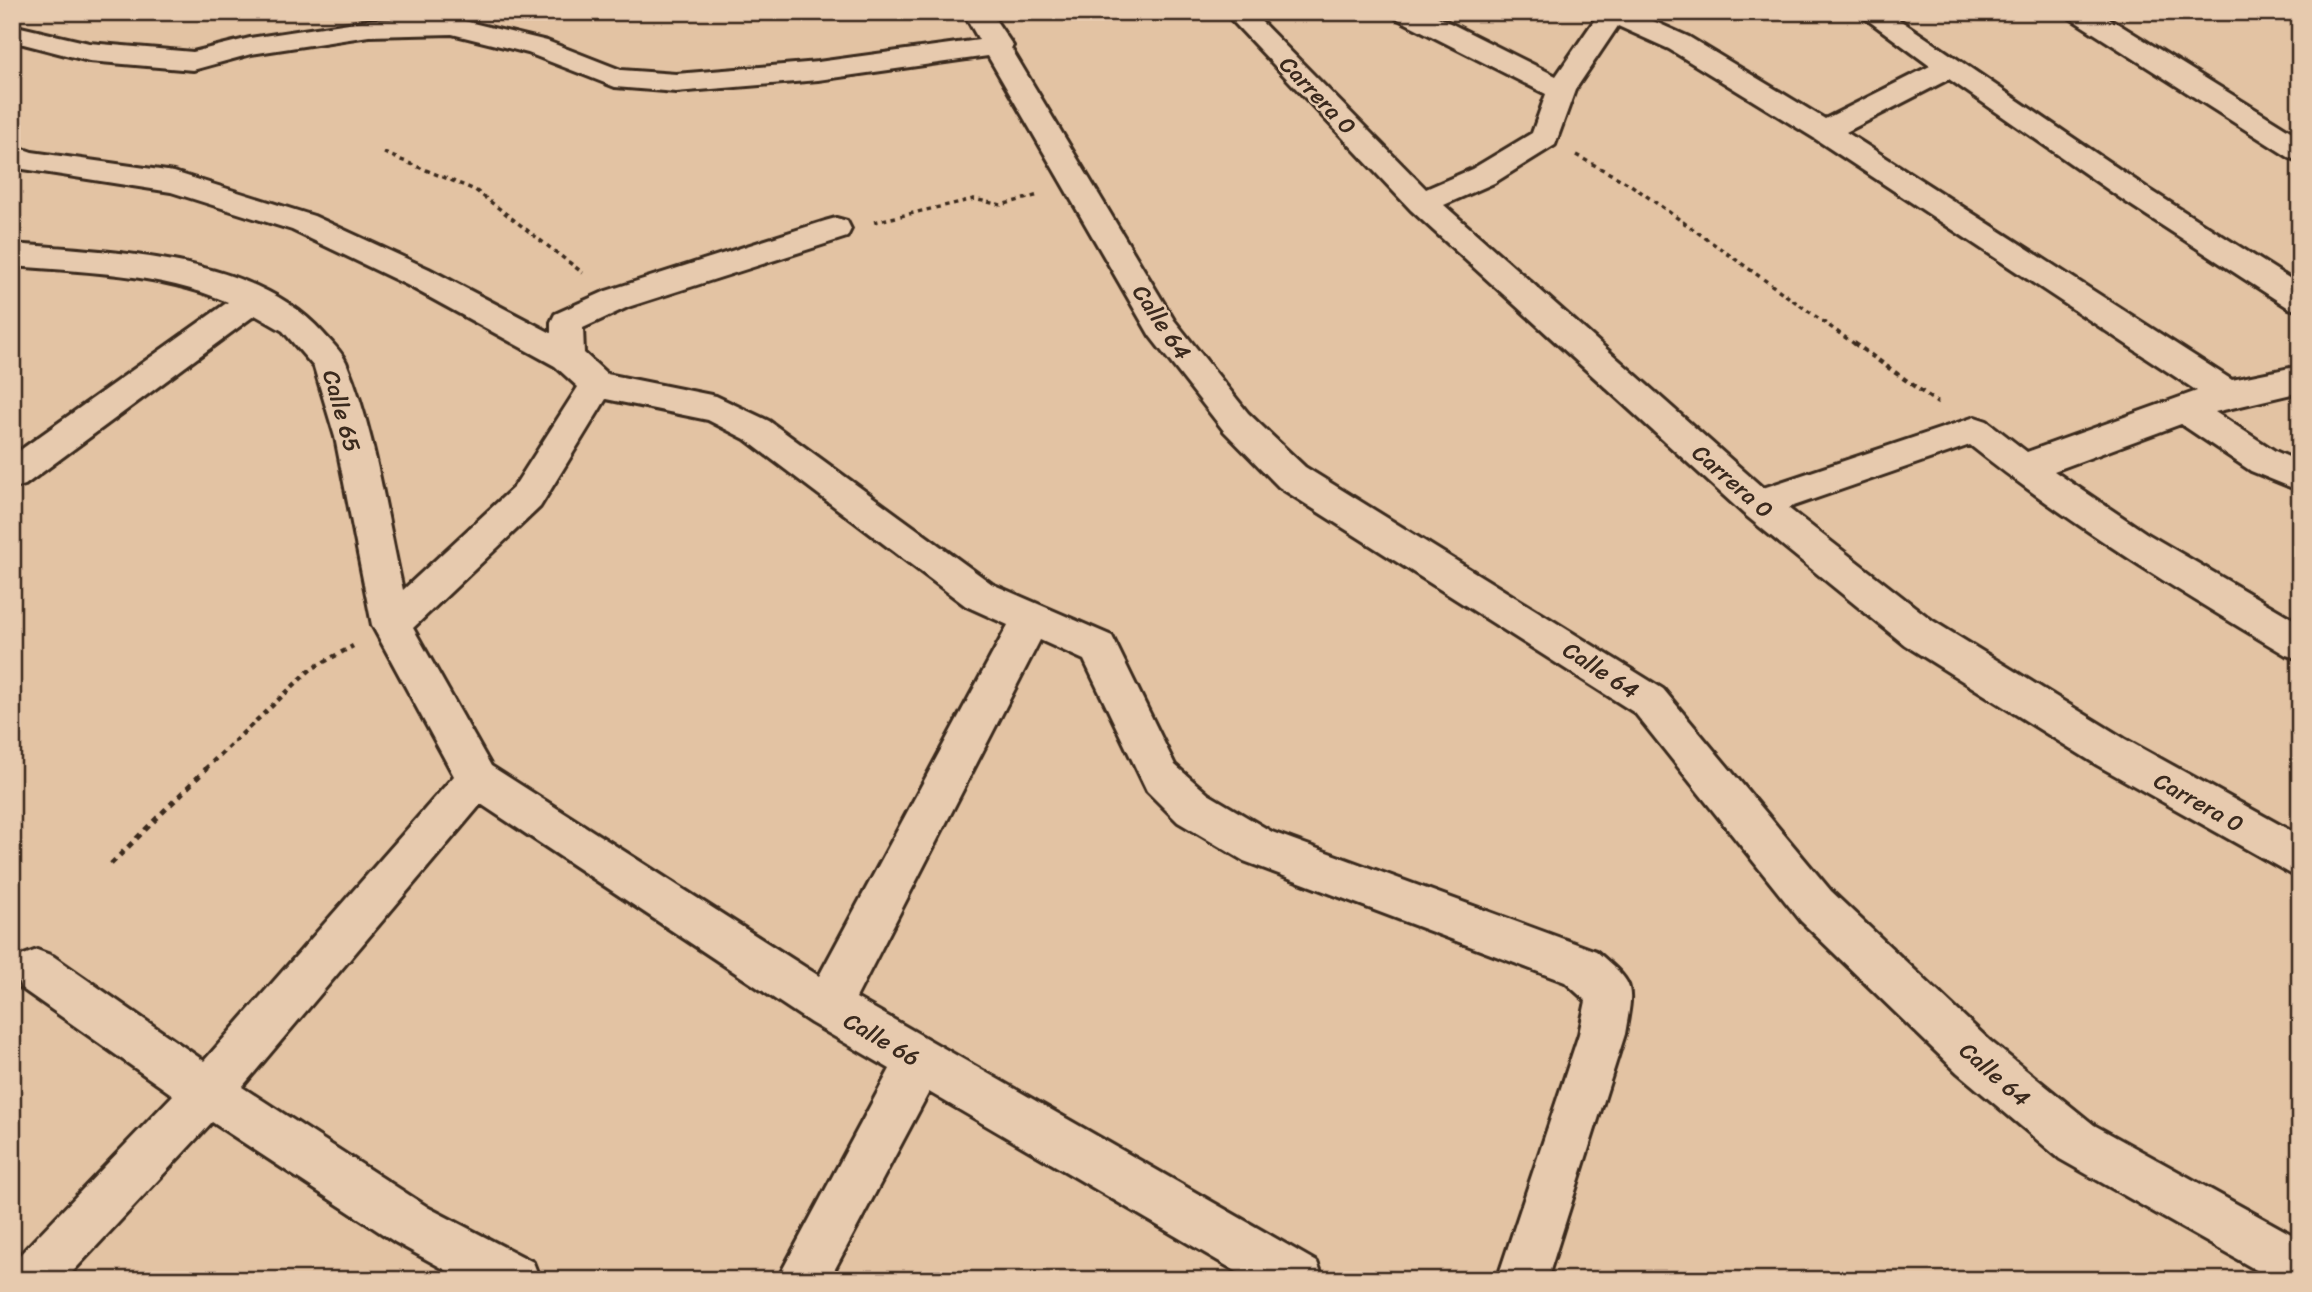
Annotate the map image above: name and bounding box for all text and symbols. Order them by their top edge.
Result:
street label: Carrera 0 [1269,46,1366,145]
street label: Calle 64 [1121,276,1202,369]
street label: Calle 65 [310,365,373,457]
street label: Carrera 0 [1682,434,1783,529]
street label: Calle 64 [1554,630,1647,711]
street label: Carrera 0 [2146,761,2252,844]
street label: Calle 66 [836,1001,928,1078]
street label: Calle 64 [1949,1031,2040,1117]

